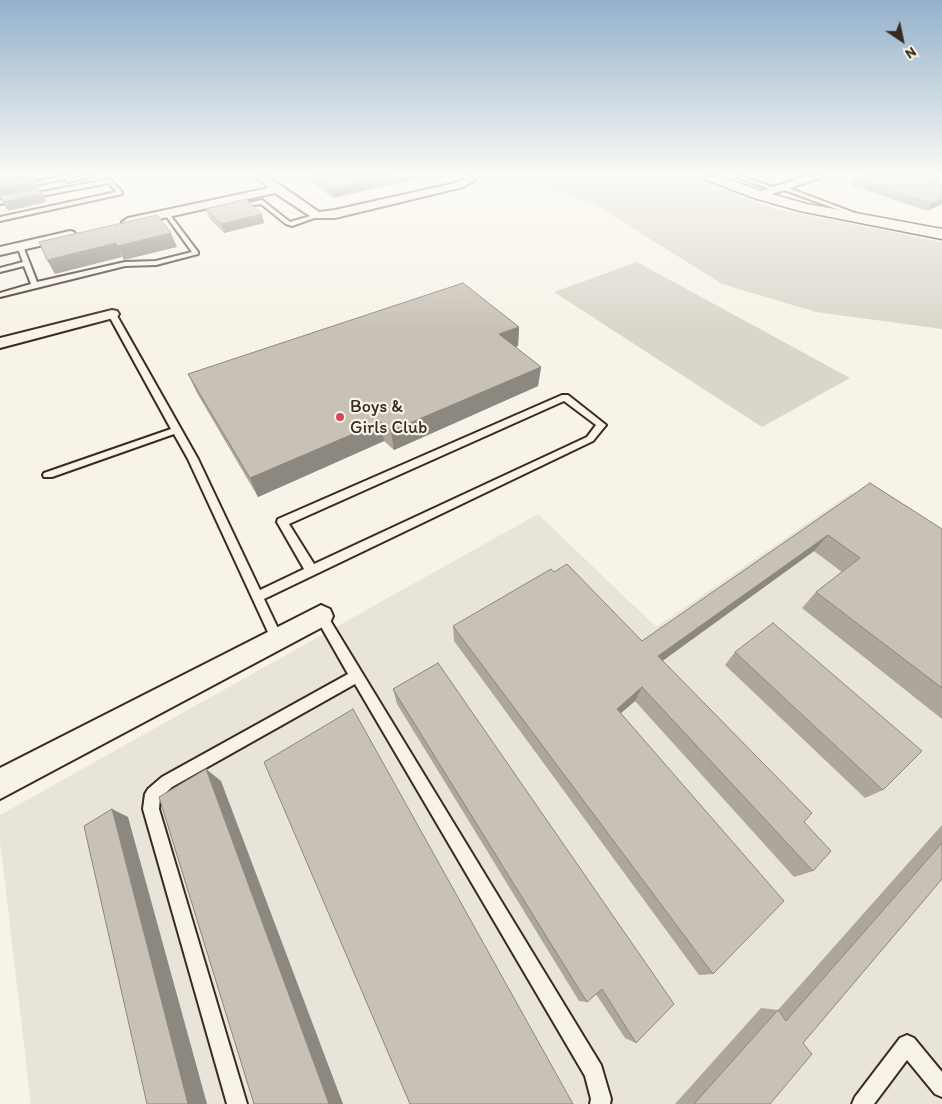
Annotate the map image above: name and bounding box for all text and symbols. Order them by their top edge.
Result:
north arrow [877,15,927,65]
text: N [902,43,919,63]
place label: Boys & Girls Club [350,396,427,438]
marker: Boys & Girls Club [334,411,346,423]

